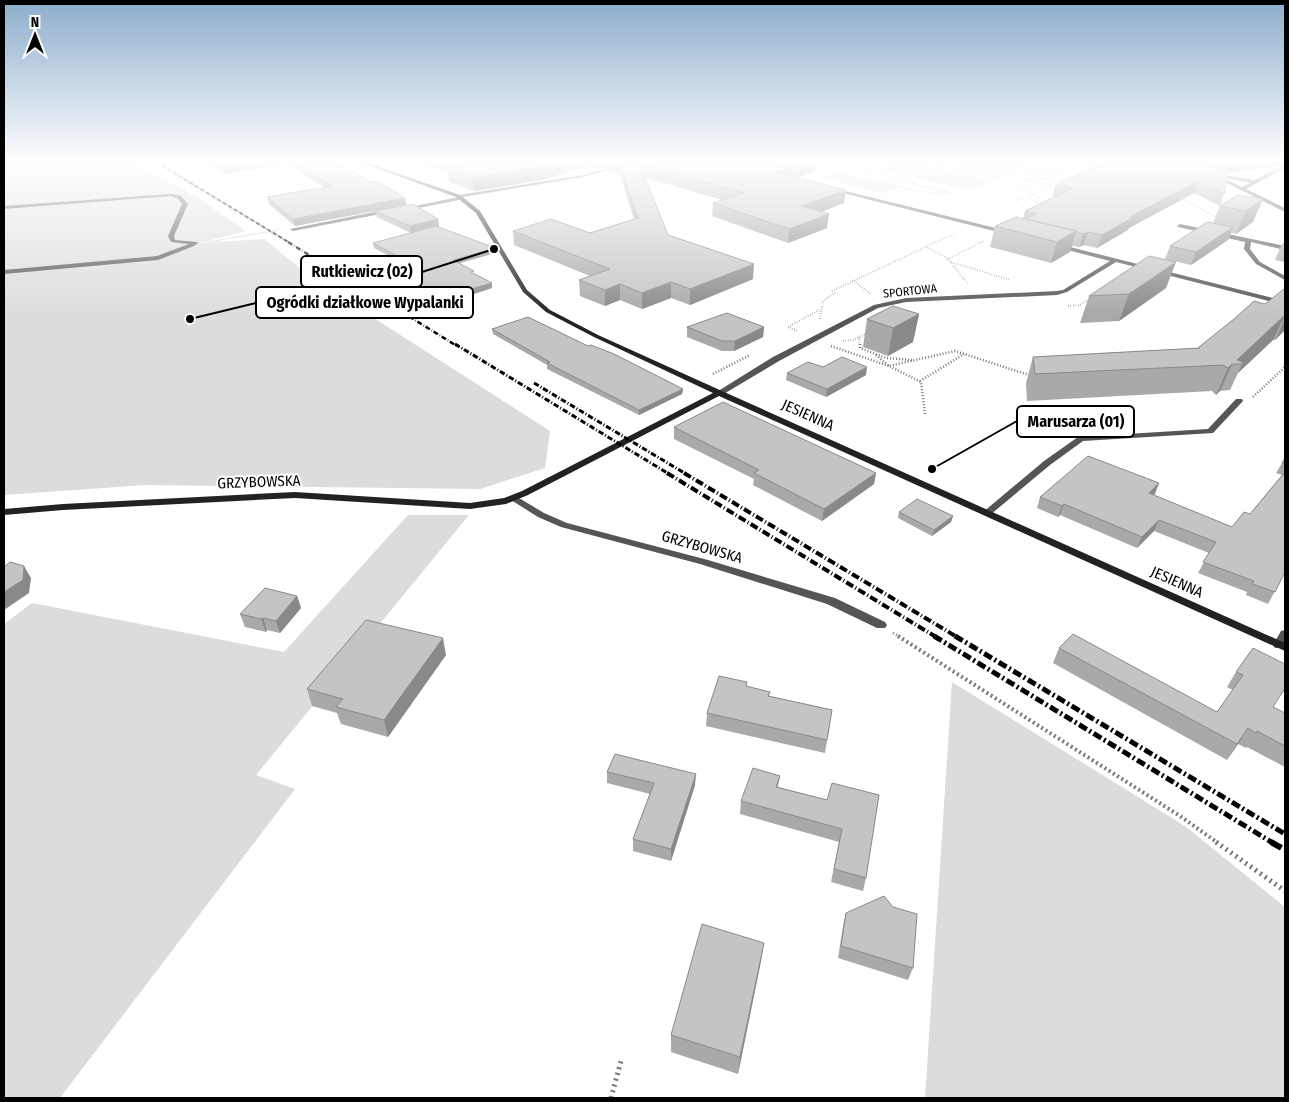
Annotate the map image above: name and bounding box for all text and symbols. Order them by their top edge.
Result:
north arrow [10,10,60,60]
text: N [31,14,39,31]
callout: Rutkiewicz (02) [301,256,422,287]
text: Rutkiewicz (02) [311,262,413,281]
street label: SPORTOWA [882,281,938,301]
callout: Ogródki działkowe Wypalanki [256,287,473,318]
text: Ogródki działkowe Wypalanki [266,293,464,312]
street label: JESIENNA [779,395,837,435]
callout: Marusarza (01) [1017,406,1134,437]
text: Marusarza (01) [1028,412,1125,431]
street label: GRZYBOWSKA [217,472,301,492]
street label: GRZYBOWSKA [660,527,745,567]
street label: JESIENNA [1148,562,1206,602]

